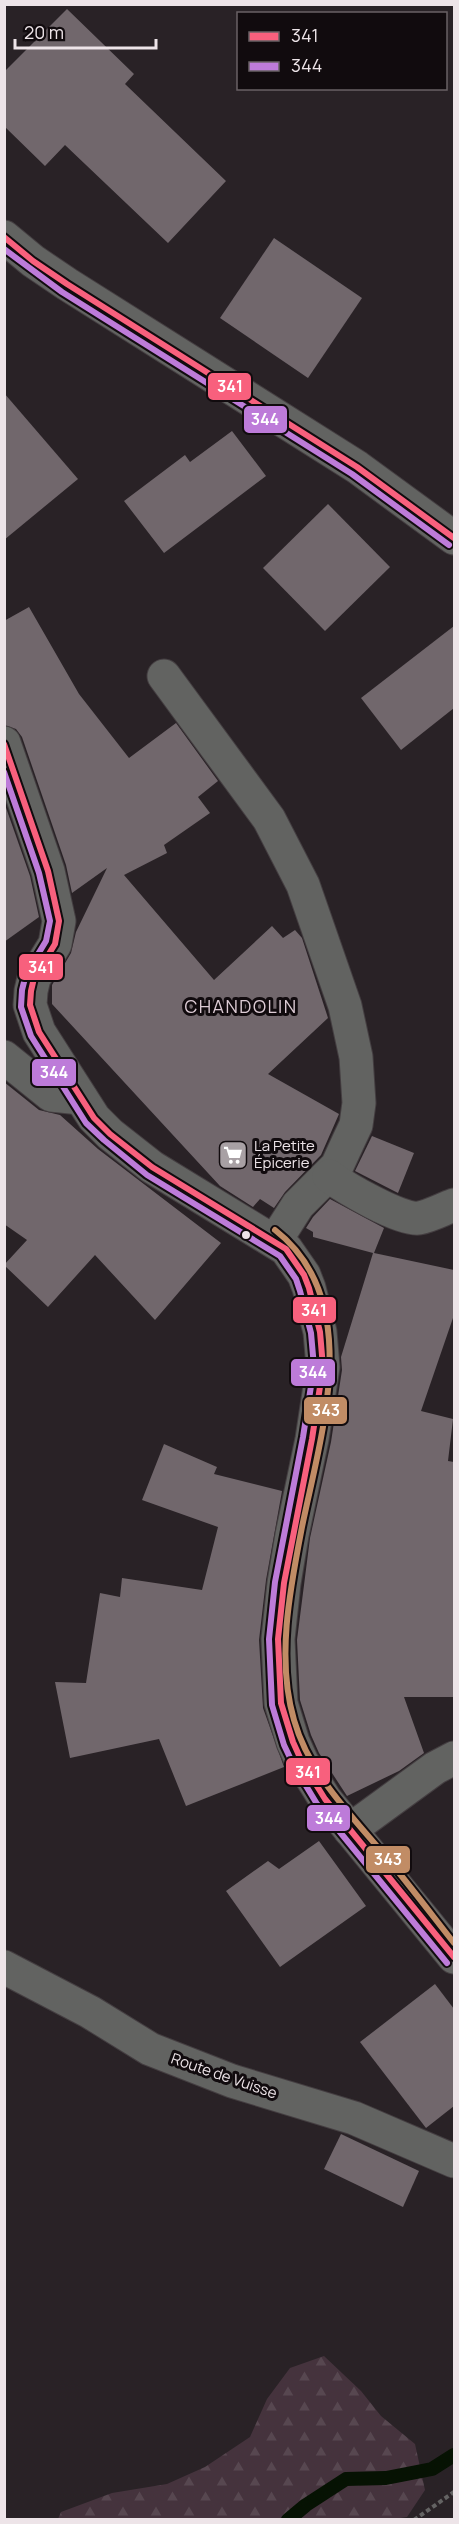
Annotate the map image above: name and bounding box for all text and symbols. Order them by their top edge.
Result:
scale bar [15,12,156,50]
legend [237,12,447,90]
text: 20 m [24,20,64,44]
text: 341 [291,23,319,47]
text: 344 [291,53,322,77]
line badge: 341 [207,372,252,401]
text: 341 [217,375,243,397]
line badge: 344 [243,405,288,434]
text: 344 [251,408,279,430]
line badge: 341 [18,953,64,981]
text: 341 [28,956,54,978]
district label: CHANDOLIN [184,994,298,1018]
line badge: 344 [31,1058,77,1087]
text: 344 [40,1061,68,1083]
place label: La Petite Épicerie [254,1135,315,1173]
supermarket icon: La Petite Épicerie [217,1139,249,1171]
unlabelled marker [240,1229,252,1241]
line badge: 341 [292,1296,337,1324]
text: 341 [301,1299,327,1321]
line badge: 344 [290,1358,336,1387]
text: 344 [299,1361,327,1383]
line badge: 343 [303,1396,348,1425]
text: 343 [312,1399,340,1421]
line badge: 341 [285,1757,331,1786]
text: 341 [295,1761,321,1783]
line badge: 344 [306,1804,351,1832]
text: 344 [315,1807,343,1829]
line badge: 343 [365,1845,411,1874]
text: 343 [374,1848,402,1870]
street label: Route de Vuisse [168,2048,280,2104]

